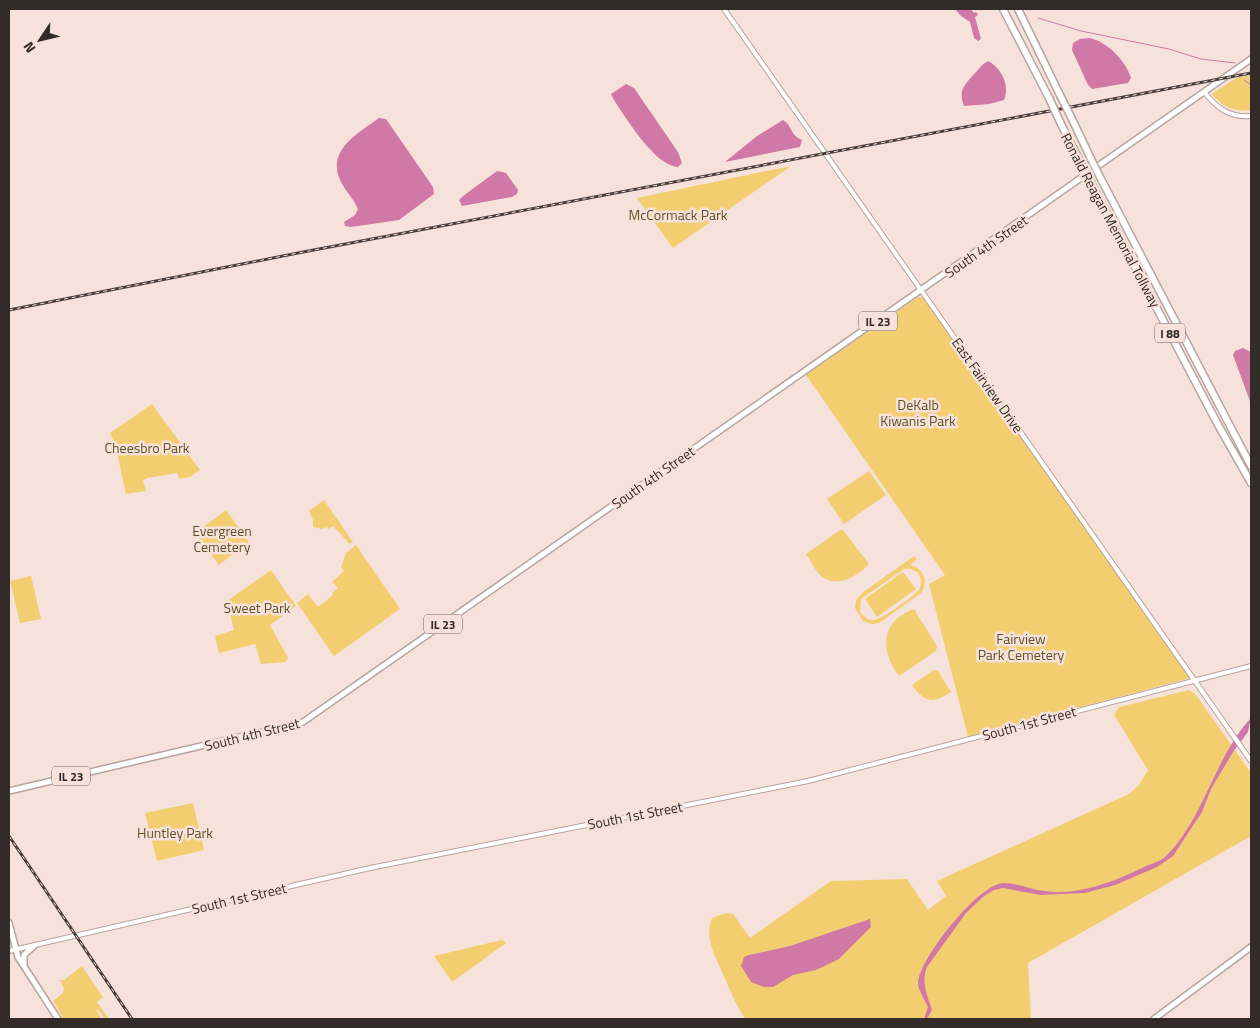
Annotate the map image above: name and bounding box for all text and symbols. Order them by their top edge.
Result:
north arrow [15,15,65,65]
text: N [18,38,40,58]
street label: Ronald Reagan Memorial Tollway [1056,129,1166,311]
park label: McCormack Park [629,204,728,225]
street label: South 4th Street [940,209,1032,283]
road number: IL 23 [859,312,897,331]
road number: I 88 [1155,323,1185,342]
street label: East Fairview Drive [947,333,1029,437]
park label: DeKalb Kiwanis Park [880,394,956,431]
park label: Cheesbro Park [104,437,190,458]
street label: South 4th Street [607,440,699,514]
park label: Evergreen Cemetery [192,520,252,557]
park label: Sweet Park [224,597,291,618]
road number: IL 23 [424,614,462,634]
park label: Fairview Park Cemetery [978,628,1065,665]
street label: South 1st Street [980,700,1078,746]
street label: South 4th Street [202,712,302,756]
road number: IL 23 [52,766,90,786]
street label: South 1st Street [586,795,684,835]
park label: Huntley Park [137,822,213,843]
street label: South 1st Street [190,877,288,919]

